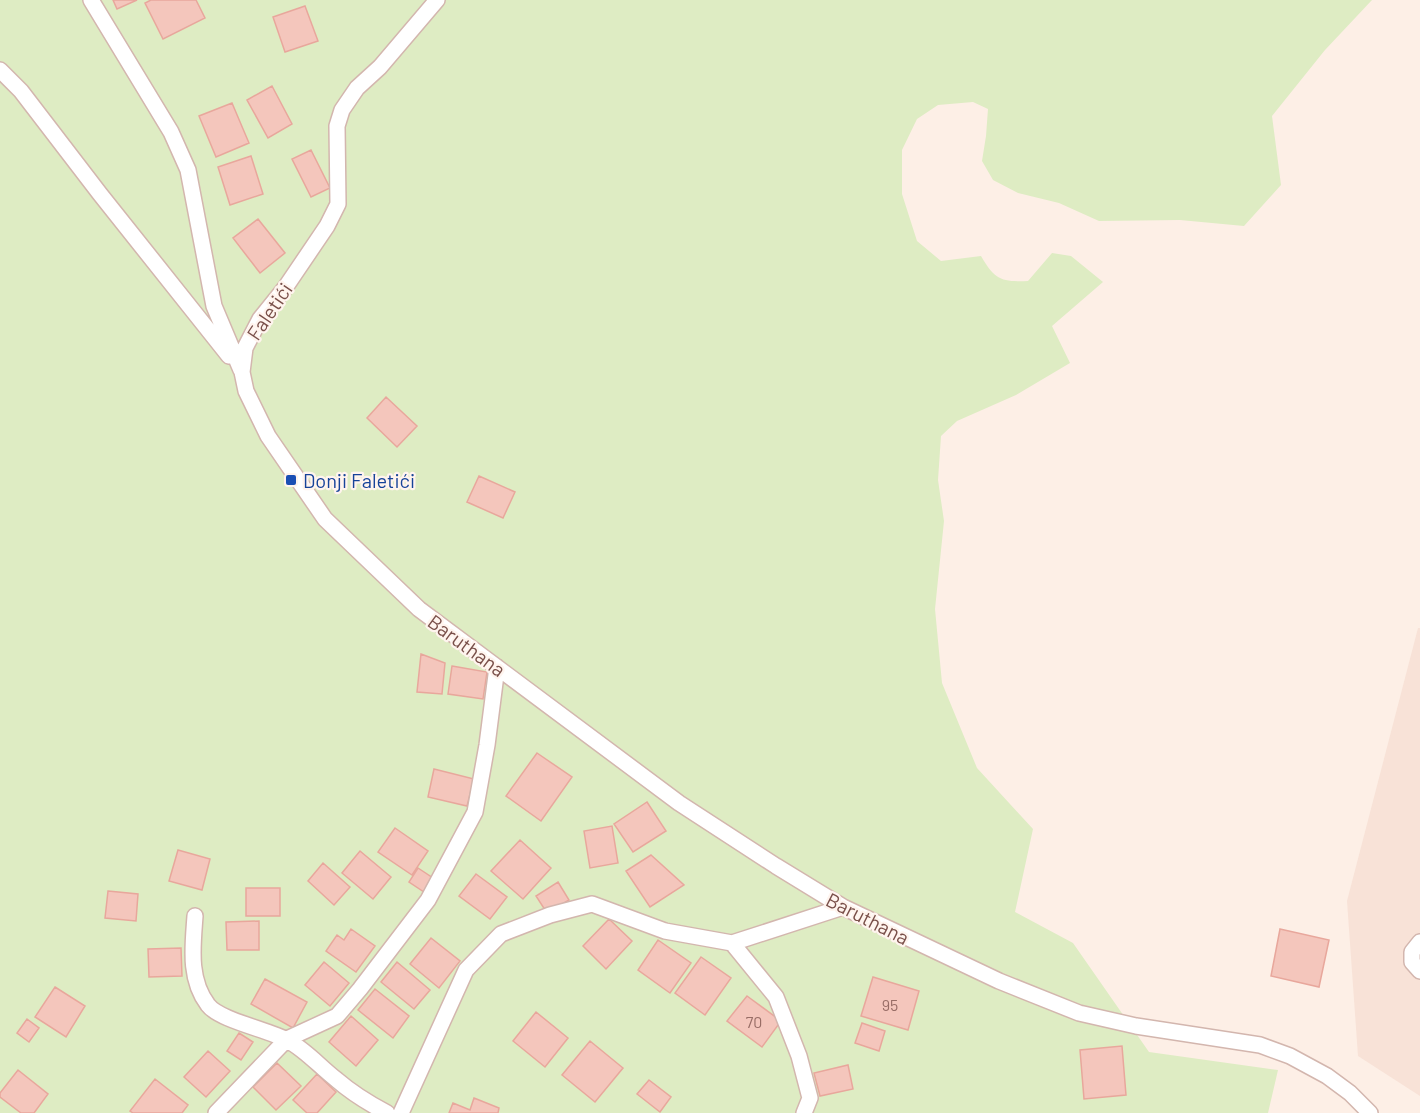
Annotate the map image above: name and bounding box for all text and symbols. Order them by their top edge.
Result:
street label: Faletići [241,278,297,344]
place label: Donji Faletići [303,468,415,492]
marker: Donji Faletići [284,473,298,487]
street label: Baruthana [424,609,510,681]
street label: Baruthana [822,887,914,949]
house number: 95 [882,995,898,1014]
house number: 70 [746,1012,762,1031]

